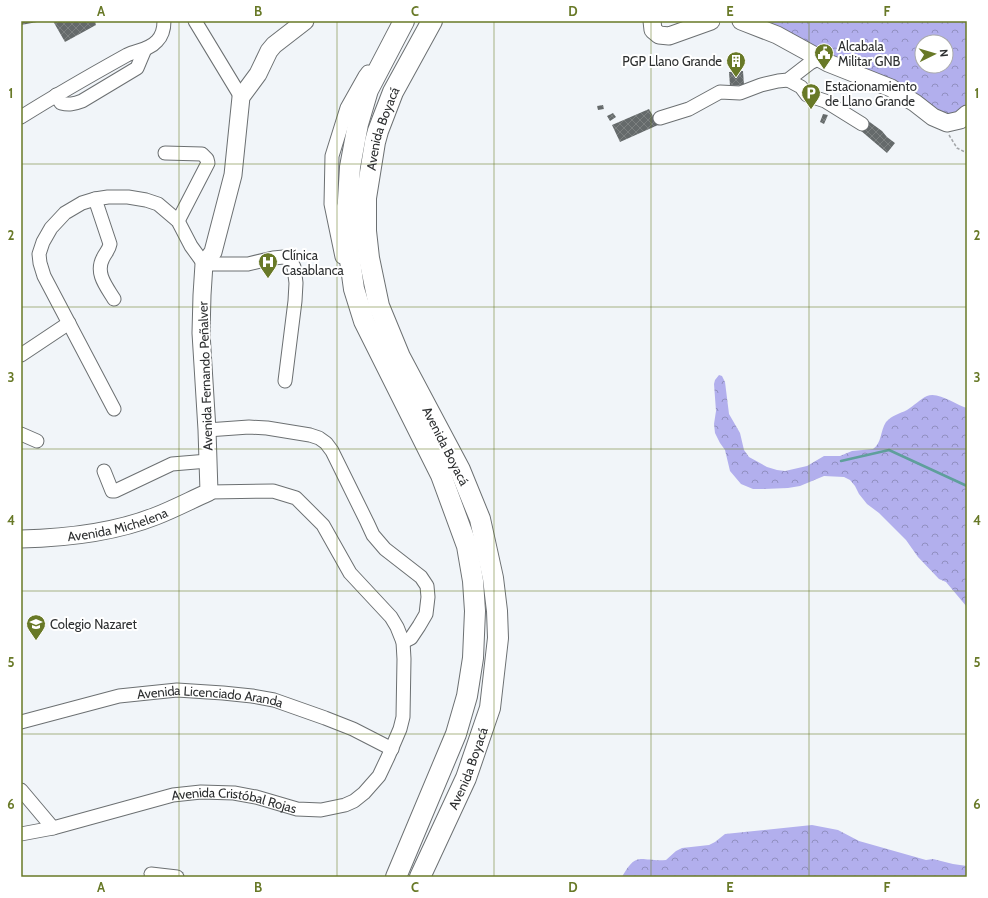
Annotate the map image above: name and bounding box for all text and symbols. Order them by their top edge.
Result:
text: A [97,3,106,19]
text: B [254,3,262,19]
text: C [411,3,419,19]
text: D [568,3,578,19]
text: E [726,3,734,19]
text: F [884,3,891,19]
north arrow [914,34,954,74]
place label: Alcabala Militar GNB [838,38,901,69]
public building icon: Alcabala Militar GNB [813,42,835,70]
text: N [937,49,951,58]
building icon: PGP Llano Grande [725,50,747,78]
place label: PGP Llano Grande [622,53,722,69]
place label: Estacionamiento de Llano Grande [825,78,917,109]
parking icon: Estacionamiento de Llano Grande [800,82,822,110]
street label: Avenida Boyacá [363,83,403,171]
text: 1 [9,85,13,101]
text: 1 [975,85,979,101]
text: 2 [8,227,15,243]
text: 2 [974,227,981,243]
place label: Clínica Casablanca [282,247,345,278]
hospital icon: Clínica Casablanca [257,251,279,279]
street label: Avenida Fernando Peñalver [194,300,216,451]
text: 3 [7,369,15,385]
text: 3 [973,369,981,385]
street label: Avenida Boyacá [419,404,473,489]
street label: Avenida Michelena [67,504,171,544]
text: 4 [7,512,15,528]
text: 4 [973,512,981,528]
school or university icon: Colegio Nazaret [25,613,47,641]
place label: Colegio Nazaret [50,616,137,632]
text: 5 [8,654,15,670]
text: 5 [974,654,981,670]
street label: Avenida Licenciado Aranda [136,682,286,711]
street label: Avenida Boyacá [445,724,491,812]
street label: Avenida Cristóbal Rojas [171,784,299,817]
text: 6 [7,796,15,812]
text: 6 [973,796,981,812]
text: A [97,879,106,895]
text: B [254,879,262,895]
text: C [411,879,419,895]
text: D [568,879,578,895]
text: E [726,879,734,895]
text: F [884,879,891,895]

